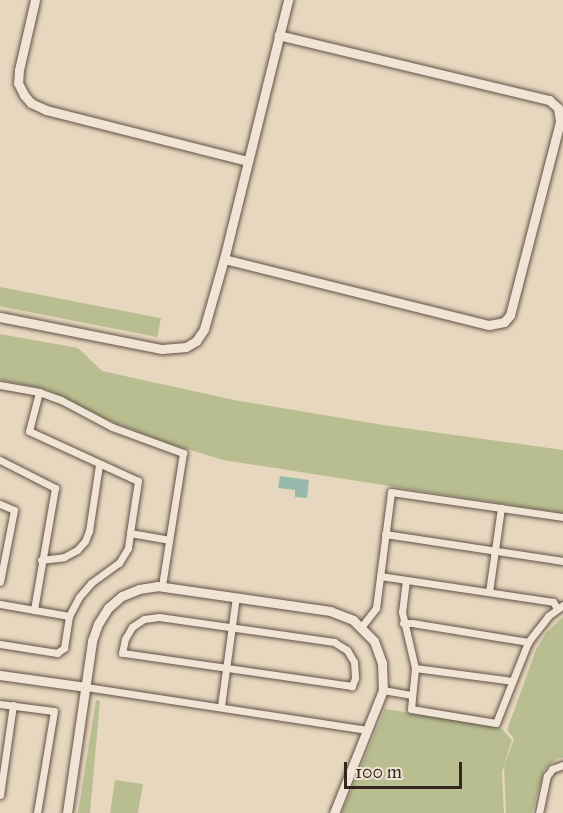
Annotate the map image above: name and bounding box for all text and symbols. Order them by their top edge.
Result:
scale bar [347,750,466,788]
text: 100 m [355,761,402,783]

